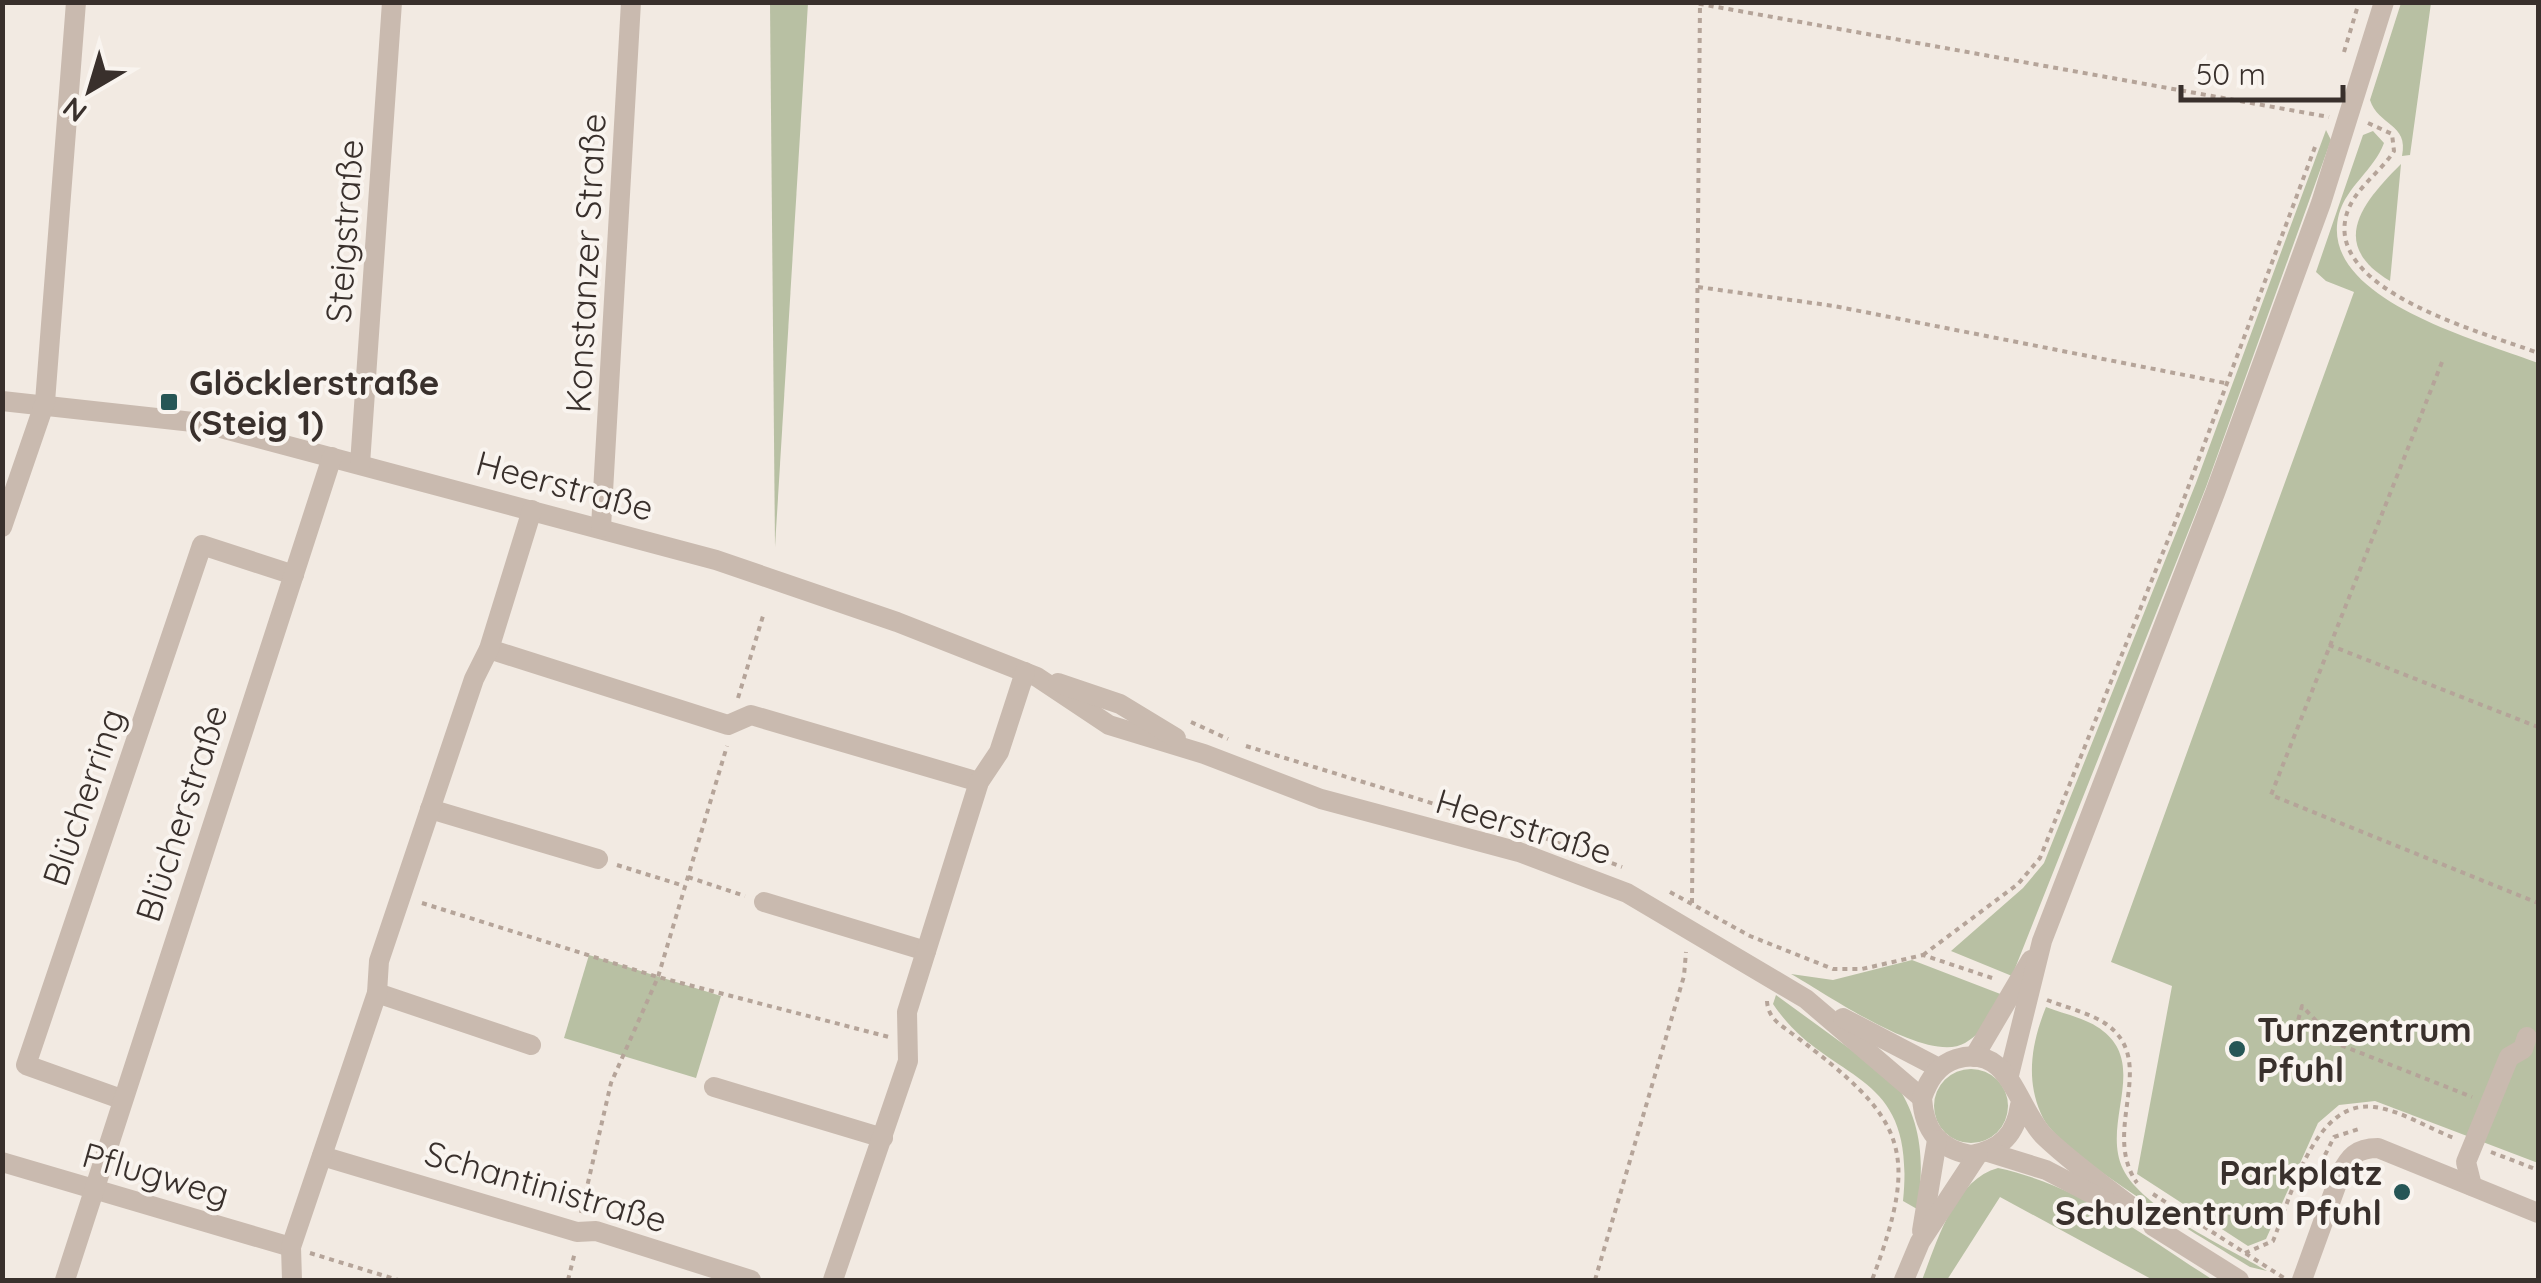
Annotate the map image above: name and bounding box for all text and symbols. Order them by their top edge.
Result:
north arrow [40,40,140,140]
scale bar [2181,40,2344,102]
text: 50 m [2196,55,2266,93]
text: N [55,90,93,130]
street label: Konstanzer Straße [555,112,615,414]
street label: Steigstraße [316,138,372,324]
place label: Glöcklerstraße (Steig 1) [189,360,439,444]
marker: Glöcklerstraße (Steig 1) [158,391,180,413]
street label: Heerstraße [472,440,658,530]
street label: Blücherstraße [125,699,237,927]
street label: Blücherring [32,702,134,892]
street label: Heerstraße [1431,778,1617,874]
place label: Turnzentrum Pfuhl [2257,1007,2472,1091]
marker: Turnzentrum Pfuhl [2226,1038,2248,1060]
street label: Schantinistraße [420,1130,672,1242]
street label: Pflugweg [78,1132,234,1216]
place label: Parkplatz Schulzentrum Pfuhl [2055,1150,2382,1234]
marker: Parkplatz Schulzentrum Pfuhl [2391,1181,2413,1203]

